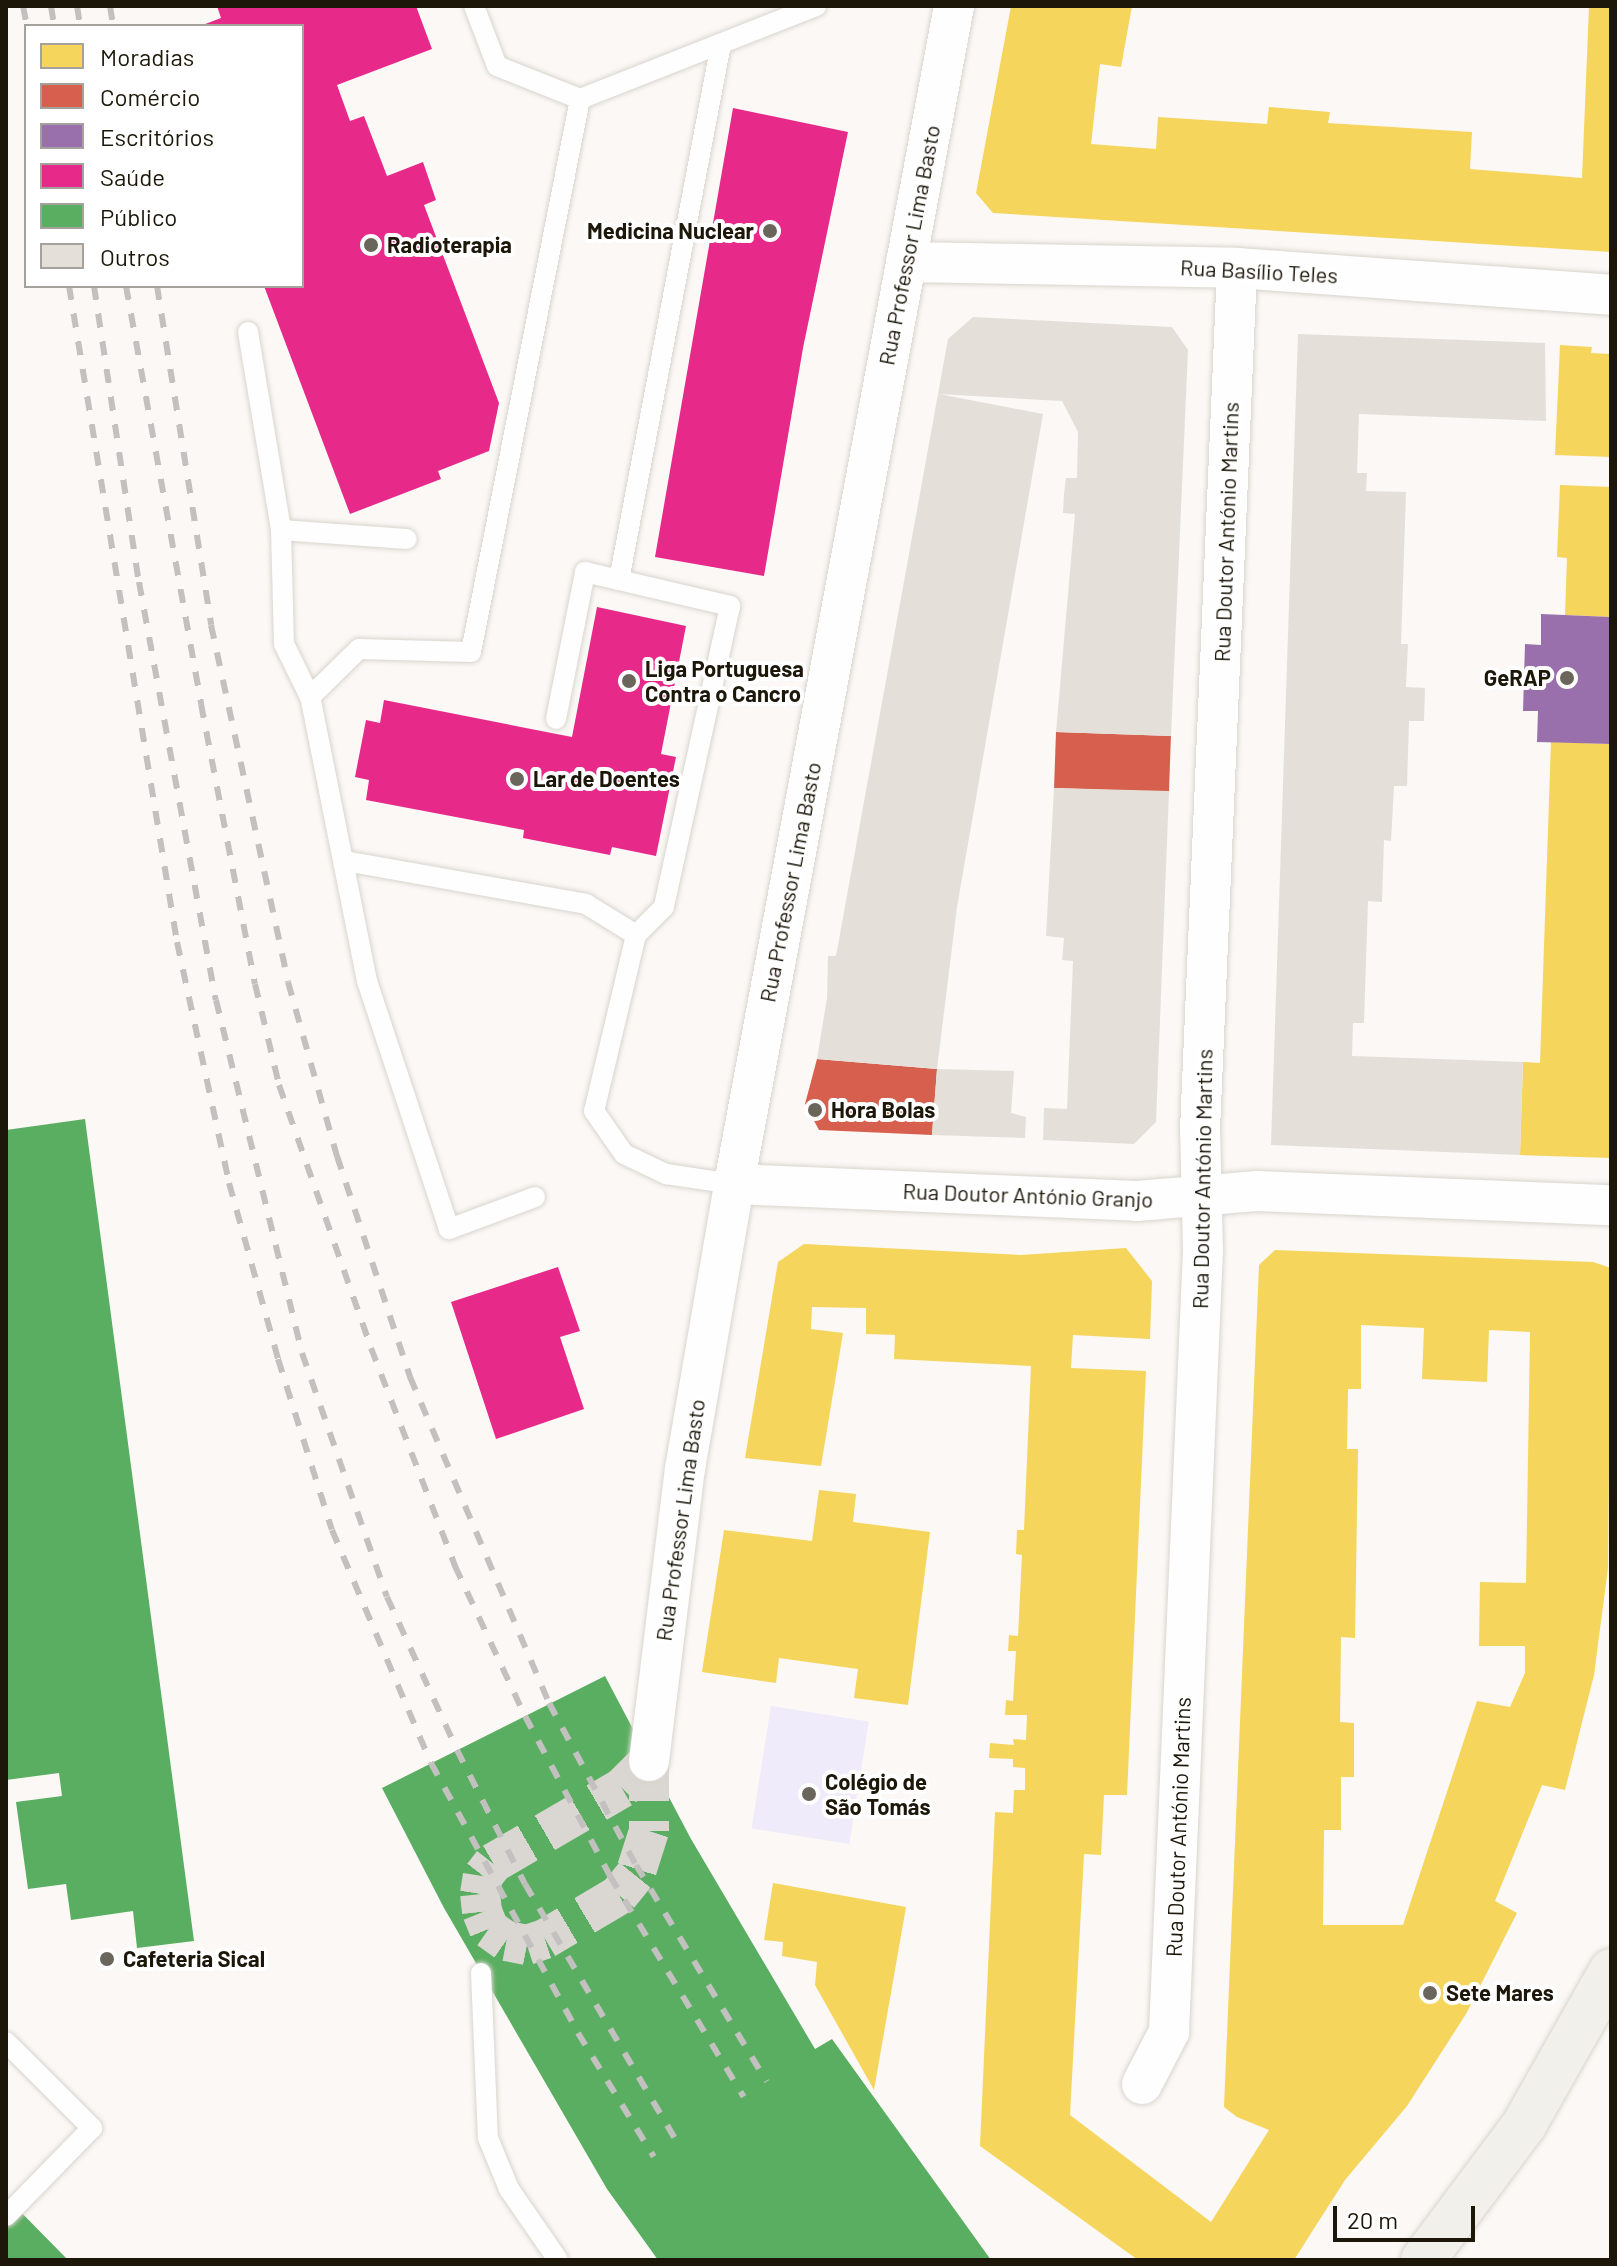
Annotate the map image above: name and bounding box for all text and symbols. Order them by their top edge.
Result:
legend [24,24,304,288]
text: Moradias [100,42,194,71]
text: Comércio [100,82,200,111]
text: Escritórios [100,122,214,151]
street label: Rua Professor Lima Basto [873,123,945,367]
text: Saúde [100,162,165,191]
text: Público [100,202,177,231]
place label: Medicina Nuclear [587,218,754,244]
marker: Medicina Nuclear [761,222,779,240]
place label: Radioterapia [387,232,512,258]
marker: Radioterapia [362,236,380,254]
text: Outros [100,242,170,271]
street label: Rua Basílio Teles [1179,254,1339,288]
street label: Rua Doutor António Martins [1208,401,1244,663]
place label: Liga Portuguesa Contra o Cancro [645,655,804,706]
place label: GeRAP [1484,665,1551,691]
marker: GeRAP [1558,669,1576,687]
marker: Liga Portuguesa Contra o Cancro [620,672,638,690]
street label: Rua Professor Lima Basto [754,760,826,1004]
place label: Lar de Doentes [533,766,680,792]
marker: Lar de Doentes [508,770,526,788]
street label: Rua Doutor António Martins [1187,1049,1217,1309]
place label: Hora Bolas [831,1097,935,1123]
marker: Hora Bolas [806,1101,824,1119]
street label: Rua Doutor António Granjo [902,1177,1154,1213]
street label: Rua Professor Lima Basto [650,1397,710,1643]
street label: Rua Doutor António Martins [1160,1696,1196,1958]
place label: Colégio de São Tomás [825,1768,930,1820]
marker: Colégio de São Tomás [800,1785,818,1803]
place label: Cafeteria Sical [123,1946,265,1972]
marker: Cafeteria Sical [98,1950,116,1968]
place label: Sete Mares [1446,1980,1554,2006]
marker: Sete Mares [1421,1984,1439,2002]
scale bar [1337,2190,1479,2240]
text: 20 m [1347,2205,1398,2234]

